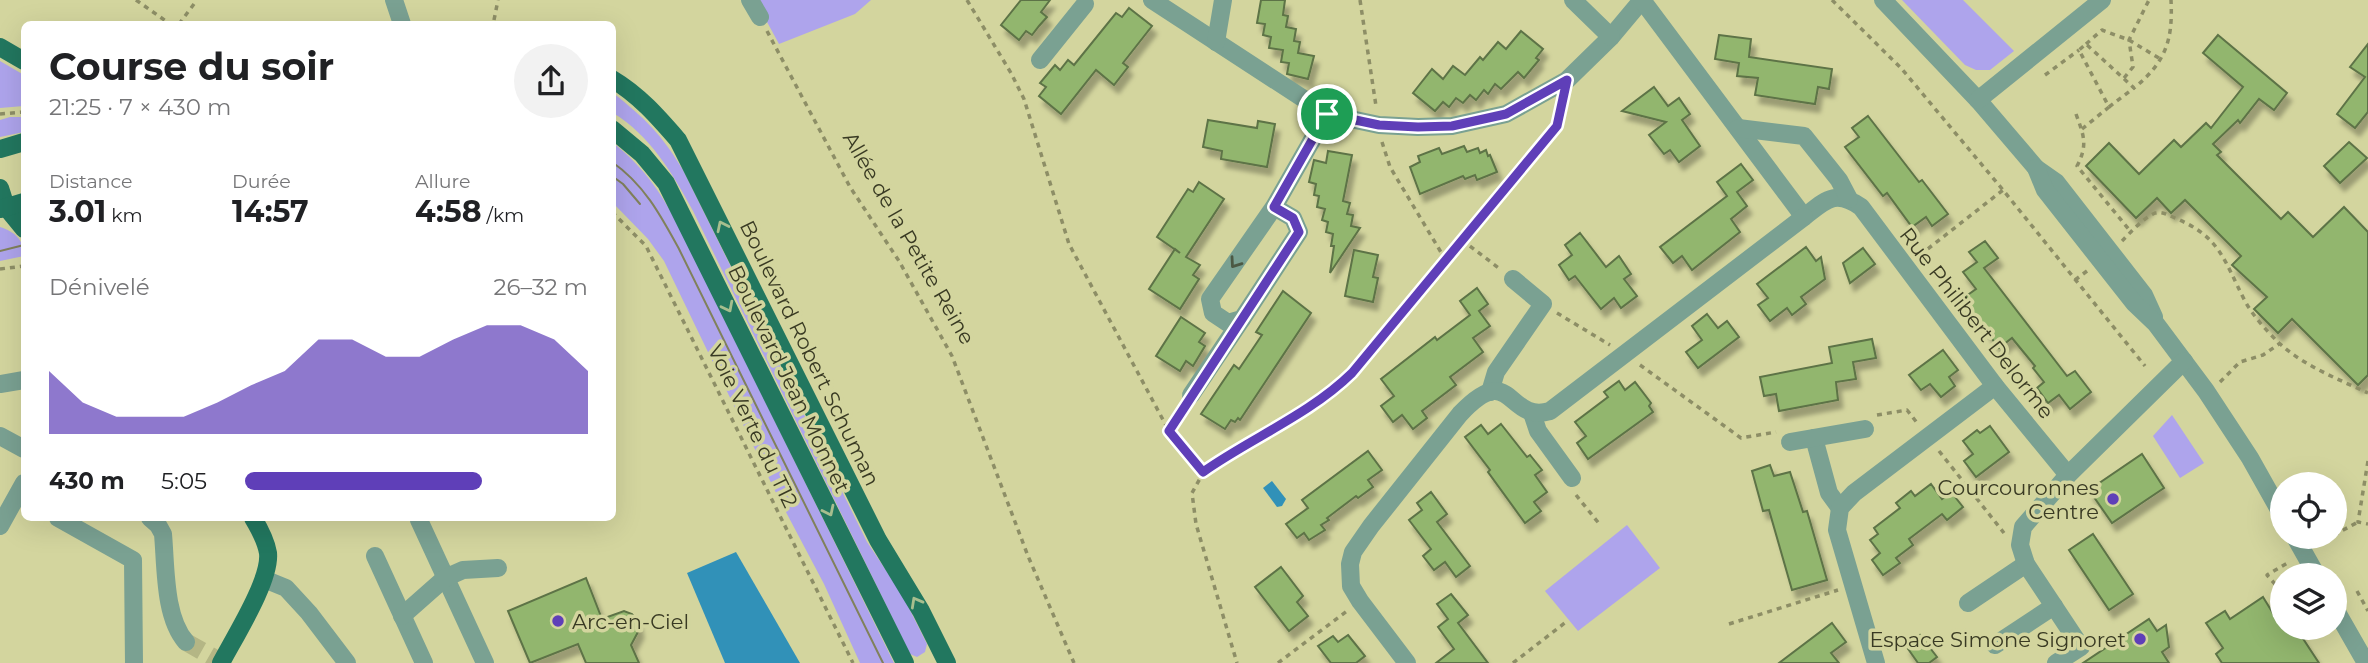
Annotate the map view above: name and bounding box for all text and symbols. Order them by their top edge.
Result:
text: Course du soir [49,43,334,90]
button: share [514,44,588,118]
pin [1297,84,1357,144]
text: 21:25 · 7 × 430 m [49,93,232,121]
icon: arrive [1308,95,1346,133]
street label: Allée de la Petite Reine [838,127,980,349]
text: Distance [49,170,132,193]
text: Durée [232,170,291,193]
text: Allure [415,170,470,193]
text: 3.01 [49,193,106,230]
text: 14:57 [232,193,309,230]
text: 4:58 [415,193,481,230]
text: km [106,204,143,227]
text: /km [481,204,524,227]
street label: Boulevard Robert Schuman [735,216,885,490]
one-way arrow [716,221,730,233]
street label: Rue Philibert Delorme [1895,223,2059,423]
one-way arrow [1231,255,1243,268]
street label: Boulevard Jean Monnet [723,261,855,497]
text: Dénivelé [49,273,150,301]
text: 26–32 m [493,273,588,301]
one-way arrow [720,300,734,313]
street label: Voie Verte du T12 [703,341,803,512]
text: 430 m [49,467,125,495]
text: 5:05 [161,467,207,495]
map controls [2270,472,2347,640]
button: locate [2270,472,2347,549]
place label: Courcouronnes Centre [1938,475,2099,524]
marker: Courcouronnes Centre [2105,491,2121,507]
one-way arrow [821,504,835,516]
button: layers [2270,563,2347,640]
one-way arrow [911,597,924,609]
place label: Arc-en-Ciel [572,609,689,634]
marker: Arc-en-Ciel [550,613,566,629]
place label: Espace Simone Signoret [1869,627,2126,652]
marker: Espace Simone Signoret [2132,631,2148,647]

